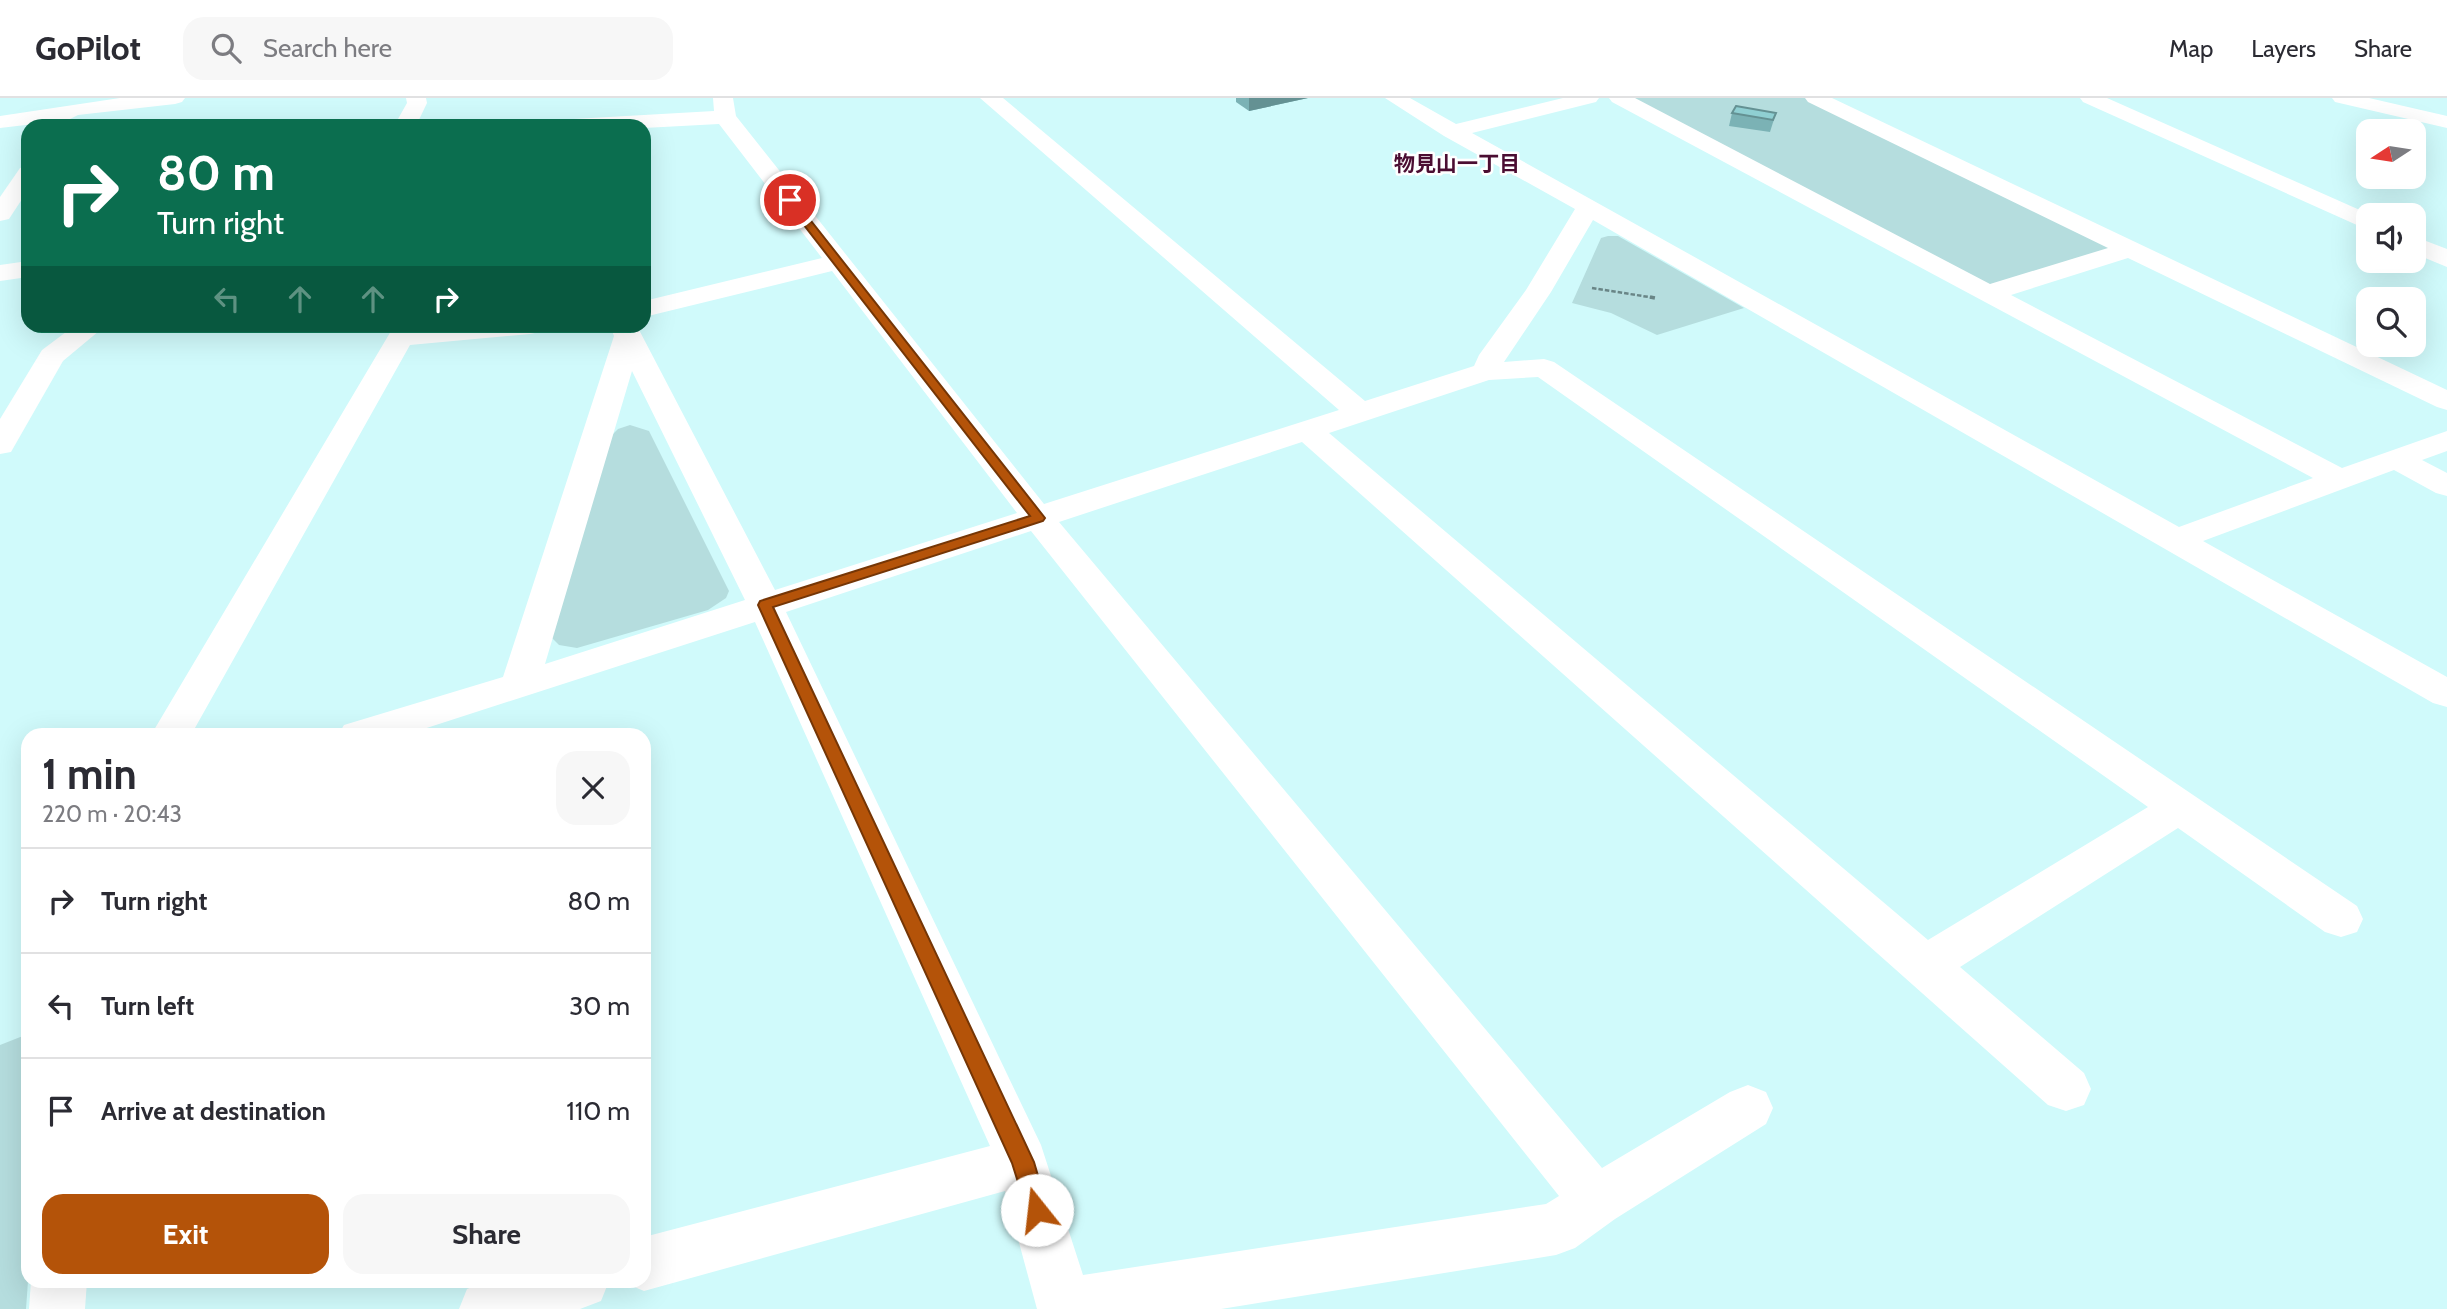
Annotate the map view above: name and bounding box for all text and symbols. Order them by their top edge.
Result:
search box [183,17,673,80]
text: GoPilot [35,28,141,68]
icon: search [207,29,245,67]
text: Search here [263,32,392,64]
text: Map [2169,34,2213,63]
text: Layers [2251,34,2316,63]
text: Share [2354,34,2412,63]
north arrow [2356,119,2426,189]
map controls [2356,119,2426,357]
text: 80 m [157,143,275,202]
icon: right [42,147,133,238]
district label: 物見山一丁目 [1394,151,1520,176]
pin [760,170,820,230]
icon: arrive [771,181,809,219]
text: Turn right [157,203,284,242]
button: sound [2356,203,2426,273]
icon: left [208,280,246,318]
icon: ahead [281,280,319,318]
icon: ahead [354,280,392,318]
icon: right [427,280,465,318]
button: search [2356,287,2426,357]
text: 1 min [42,748,137,800]
button: close [556,751,630,825]
text: 220 m · 20:43 [42,800,182,828]
icon: right [42,882,80,920]
text: Turn right [101,885,207,917]
text: 80 m [567,885,630,917]
icon: left [42,987,80,1025]
text: Turn left [101,990,194,1022]
text: 30 m [569,990,630,1022]
icon: arrive [42,1092,80,1130]
text: Arrive at destination [101,1095,326,1127]
text: 110 m [566,1095,630,1127]
position arrow [1000,1173,1074,1247]
button: Exit [42,1194,329,1274]
button: Share [343,1194,630,1274]

